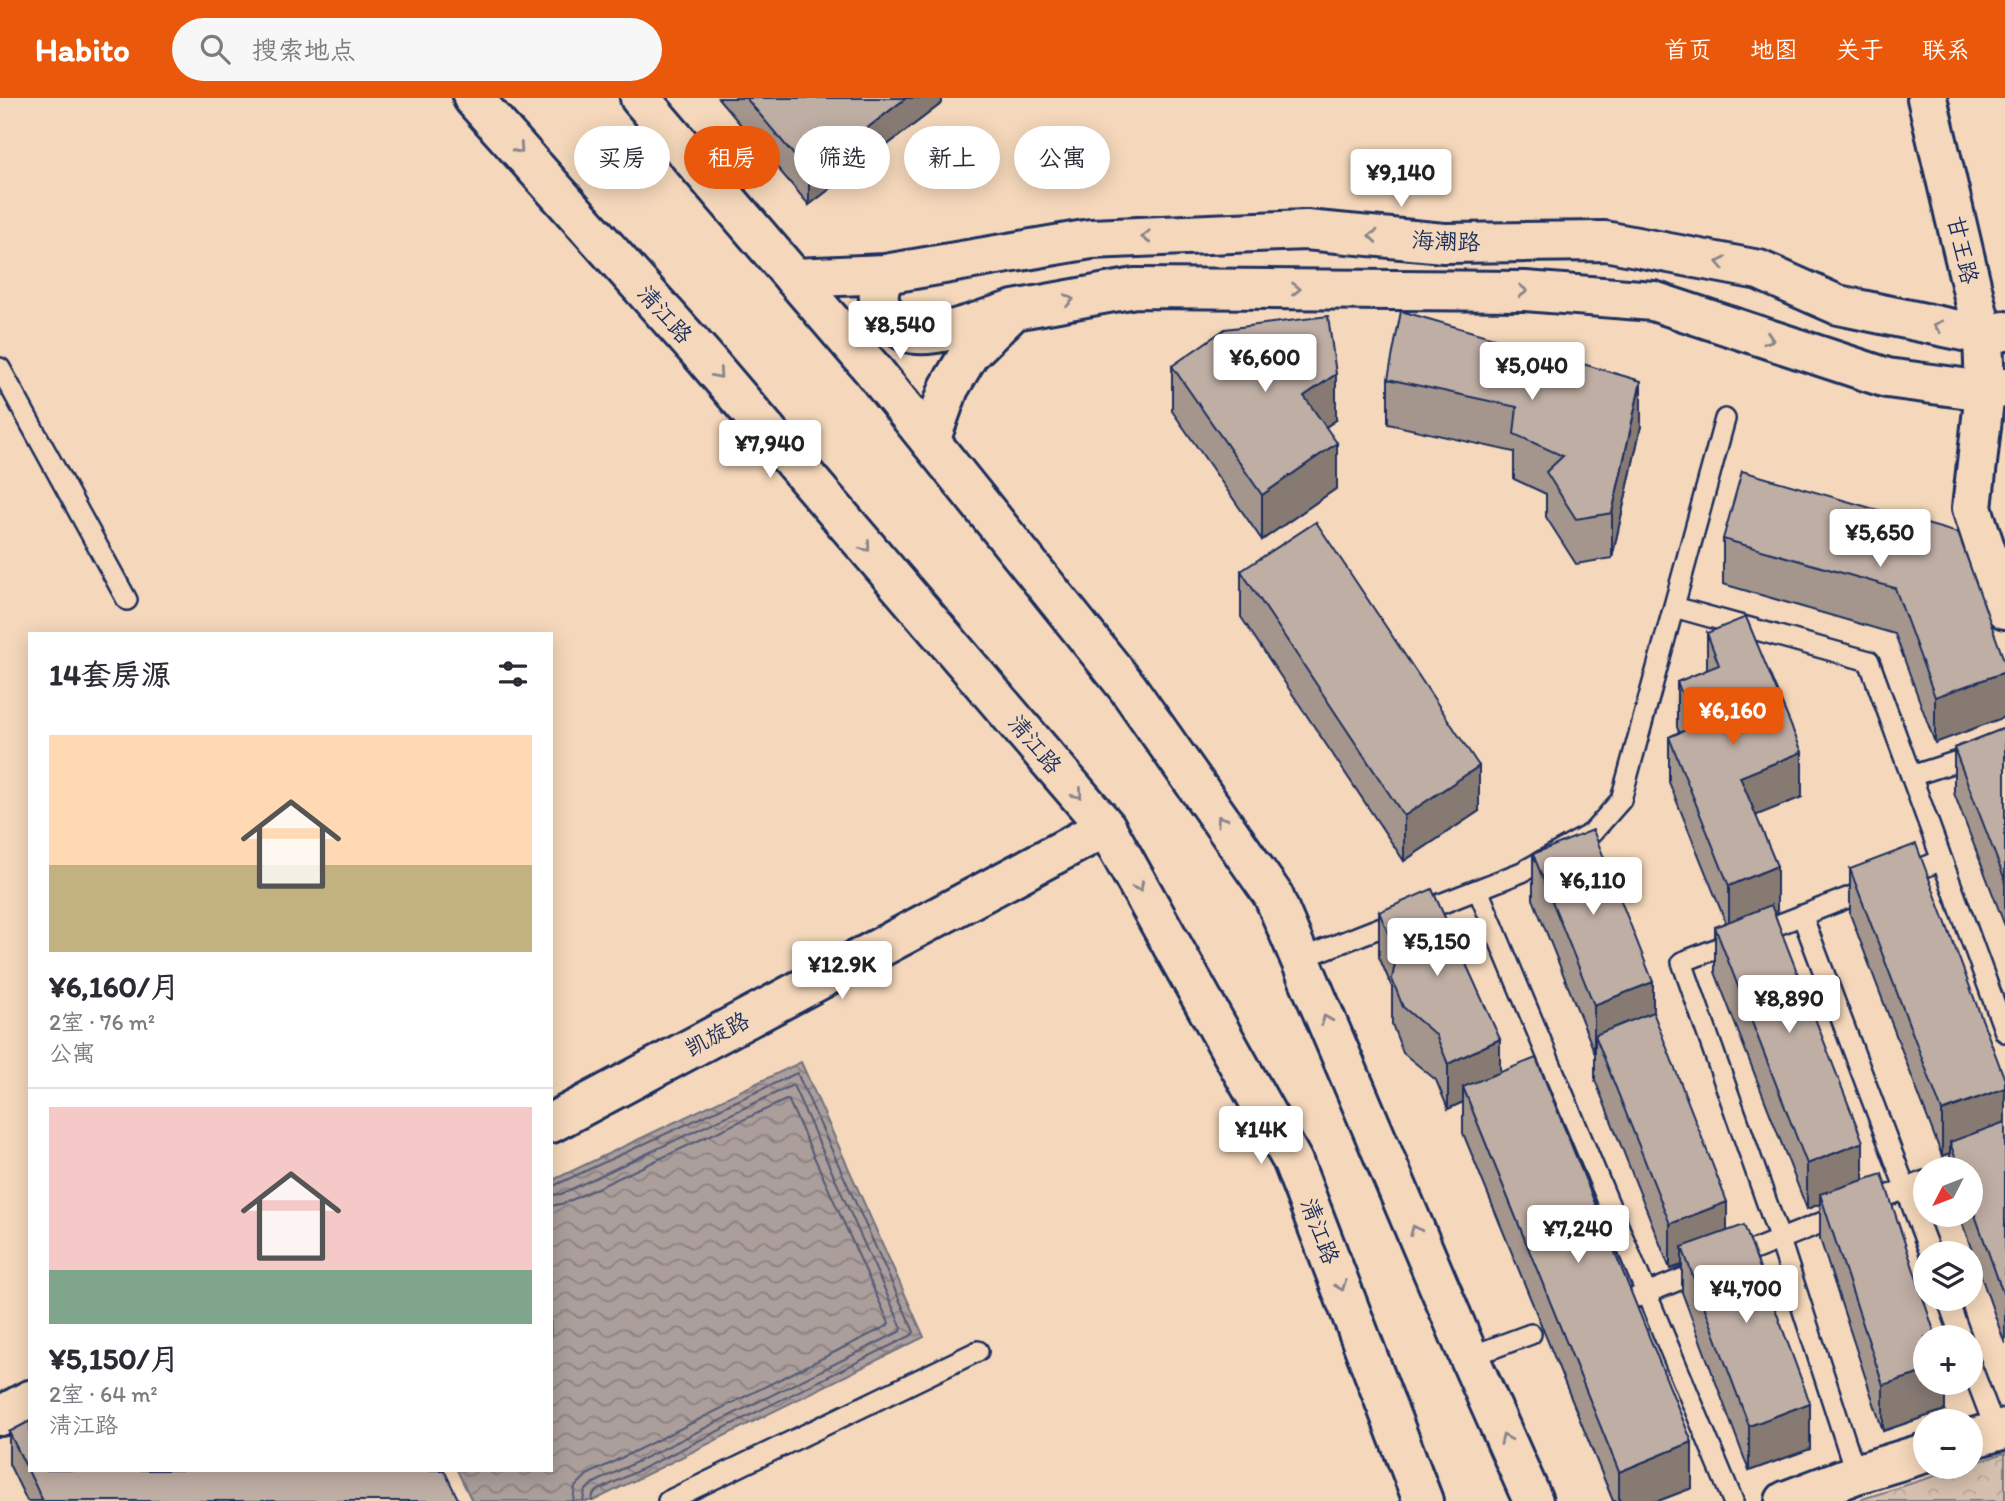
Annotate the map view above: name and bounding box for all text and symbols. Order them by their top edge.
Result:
search box [172,18,662,81]
text: Habito [35,30,130,69]
icon: search [196,30,234,68]
text: 搜索地点 [252,34,356,66]
text: 首页 [1664,35,1712,64]
text: 地图 [1750,35,1798,64]
text: 关于 [1836,35,1884,64]
text: 联系 [1922,35,1970,64]
chip: 买房 [574,126,670,189]
chip: 租房 [684,126,780,189]
chip: 筛选 [794,126,890,189]
chip: 新上 [904,126,1000,189]
chip: 公寓 [1014,126,1110,189]
one-way arrow [510,141,523,154]
pin: ¥9,140 [1344,150,1458,209]
text: ¥9,140 [1366,158,1436,186]
street label: 甘王路 [1942,213,1984,287]
street label: 海潮路 [1411,226,1481,256]
one-way arrow [1140,229,1151,244]
one-way arrow [1367,229,1378,244]
one-way arrow [1715,256,1727,271]
street label: 清江路 [632,279,698,349]
one-way arrow [1291,282,1302,297]
one-way arrow [1518,284,1529,299]
one-way arrow [1063,294,1075,309]
pin: ¥8,540 [843,302,957,361]
text: ¥8,540 [864,310,936,338]
one-way arrow [1932,319,1944,334]
one-way arrow [1762,331,1774,345]
pin: ¥6,600 [1208,334,1322,394]
pin: ¥5,040 [1475,342,1589,402]
text: ¥6,600 [1229,343,1301,371]
text: ¥5,040 [1496,351,1568,379]
one-way arrow [710,366,722,379]
pin: ¥7,940 [713,420,827,480]
text: ¥7,940 [735,429,805,457]
pin: ¥5,650 [1823,510,1937,569]
text: ¥5,650 [1846,518,1914,546]
one-way arrow [858,539,870,552]
icon: filters [494,655,532,693]
text: 14套房源 [49,656,171,693]
pin: ¥6,160 [1676,688,1790,747]
text: ¥6,160 [1699,696,1767,724]
street label: 清江路 [1002,709,1068,779]
icon: home [228,781,354,907]
one-way arrow [1070,786,1082,799]
one-way arrow [1217,815,1229,828]
pin: ¥6,110 [1536,858,1650,917]
text: ¥6,110 [1560,866,1626,894]
one-way arrow [1131,880,1144,892]
pin: ¥5,150 [1380,918,1494,978]
text: ¥5,150 [1403,927,1471,955]
pin: ¥12.9K [785,942,899,1001]
text: ¥12.9K [808,950,876,978]
text: ¥6,160/月 [49,968,180,1005]
pin: ¥8,890 [1732,976,1846,1035]
text: ¥8,890 [1754,984,1824,1012]
street label: 凯旋路 [680,1005,754,1063]
text: 2室 · 76 m² [49,1008,155,1036]
one-way arrow [1320,1015,1334,1027]
text: 公寓 [49,1039,95,1067]
pin: ¥14K [1220,1107,1302,1166]
text: ¥14K [1235,1115,1287,1143]
icon: home [228,1153,354,1279]
north arrow [1913,1157,1983,1227]
map controls [1913,1157,1983,1479]
street label: 清江路 [1295,1194,1345,1268]
pin: ¥7,240 [1521,1206,1635,1265]
text: ¥7,240 [1543,1214,1613,1242]
one-way arrow [1409,1224,1423,1237]
button: layers [1913,1241,1983,1311]
pin: ¥4,700 [1689,1266,1803,1325]
text: ¥4,700 [1710,1274,1782,1302]
one-way arrow [1332,1279,1346,1291]
button: + [1913,1325,1983,1395]
text: ¥5,150/月 [49,1340,179,1377]
text: 2室 · 64 m² [49,1380,158,1408]
button: − [1913,1409,1983,1479]
text: 清江路 [49,1411,118,1439]
one-way arrow [1499,1433,1513,1446]

